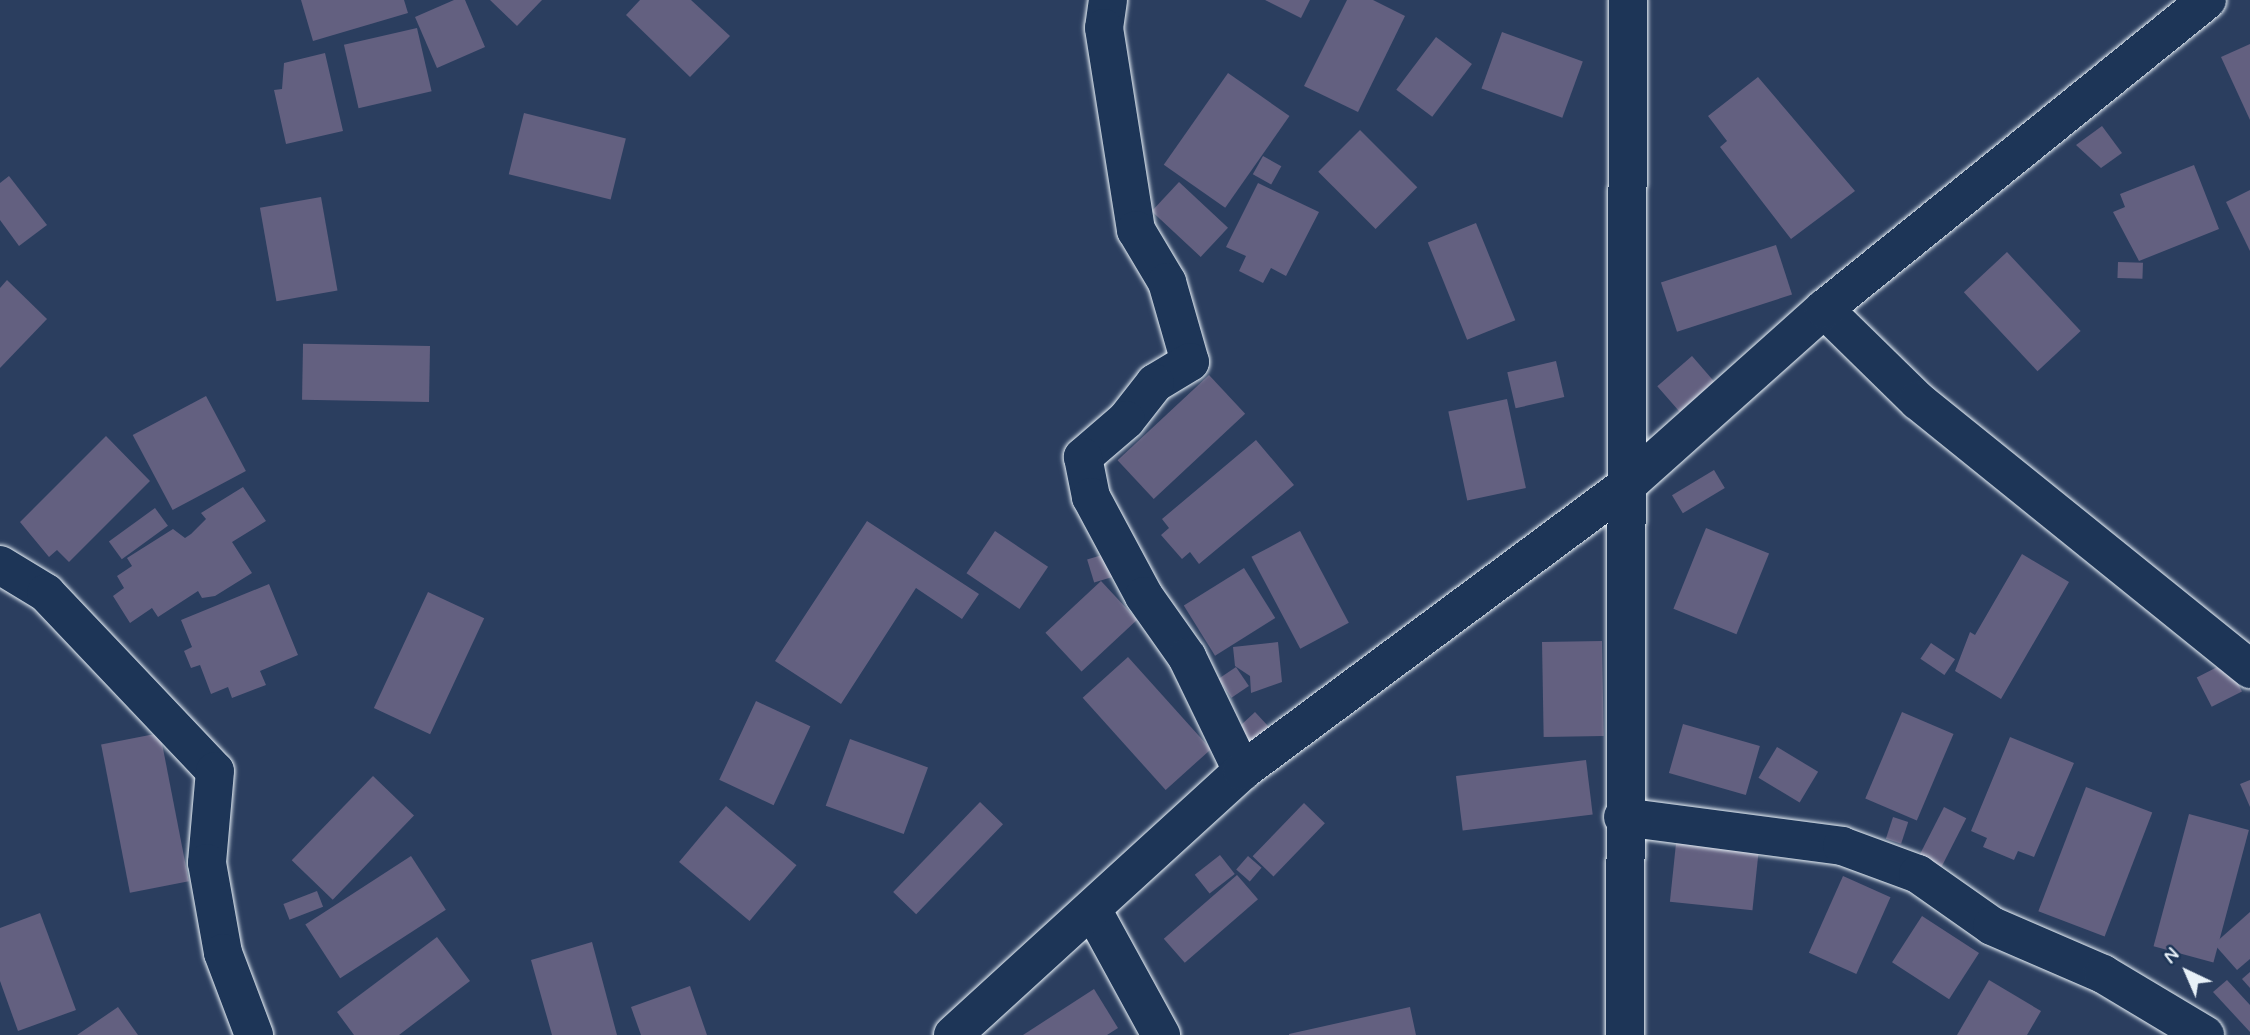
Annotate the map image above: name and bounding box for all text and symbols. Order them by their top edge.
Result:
north arrow [2152,937,2222,1007]
text: N [2159,943,2185,970]

